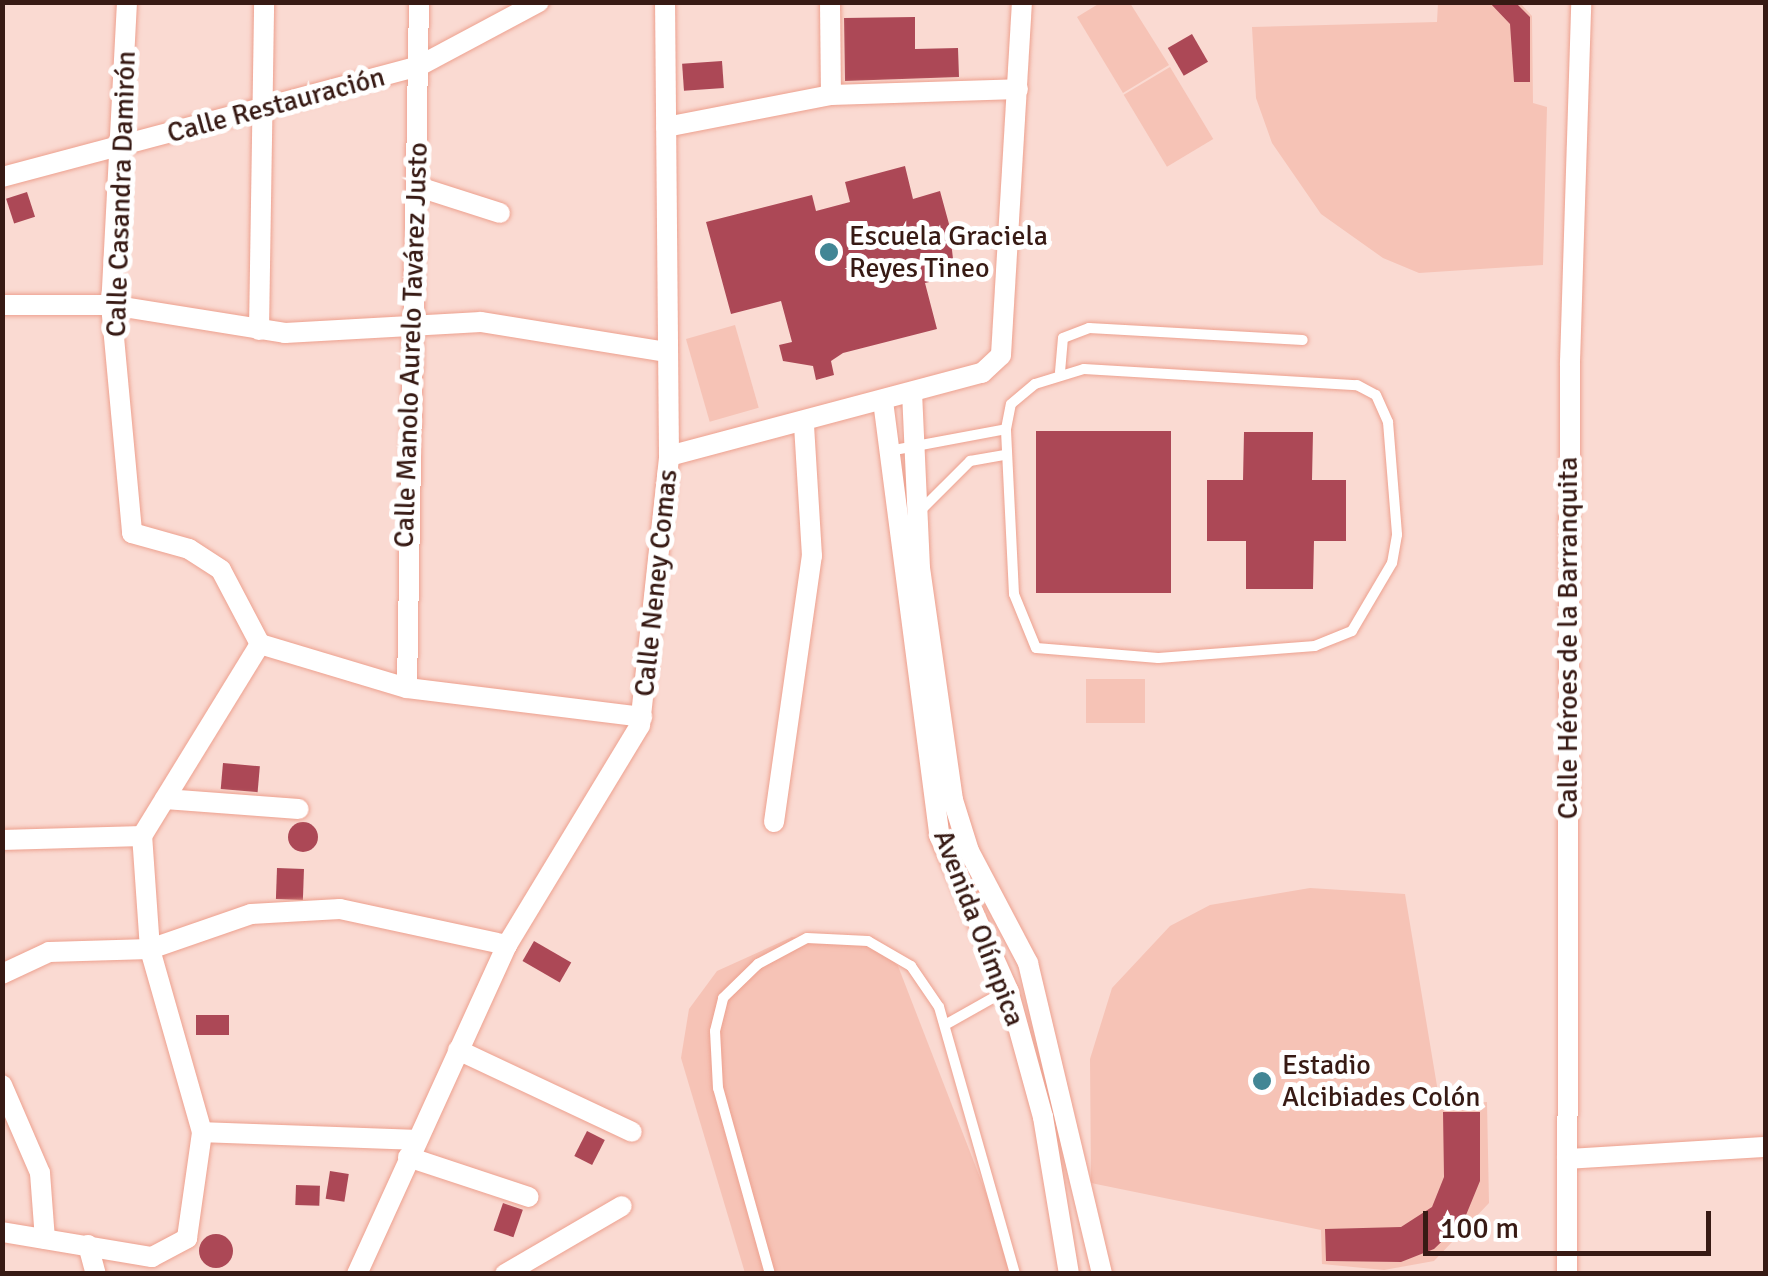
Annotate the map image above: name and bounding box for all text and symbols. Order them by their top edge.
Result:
street label: Calle Casandra Damirón [99,50,143,338]
street label: Calle Restauración [163,60,389,150]
street label: Calle Manolo Aurelo Tavárez Justo [387,142,435,548]
place label: Escuela Graciela Reyes Tineo [849,219,1048,285]
marker: Escuela Graciela Reyes Tineo [818,241,840,263]
street label: Calle Héroes de la Barranquita [1551,457,1585,819]
street label: Calle Neney Comas [627,468,685,698]
street label: Avenida Olímpica [926,825,1032,1031]
place label: Estadio Alcibiades Colón [1282,1048,1481,1114]
marker: Estadio Alcibiades Colón [1251,1070,1273,1092]
scale bar [1428,1191,1716,1253]
text: 100 m [1440,1210,1519,1247]

